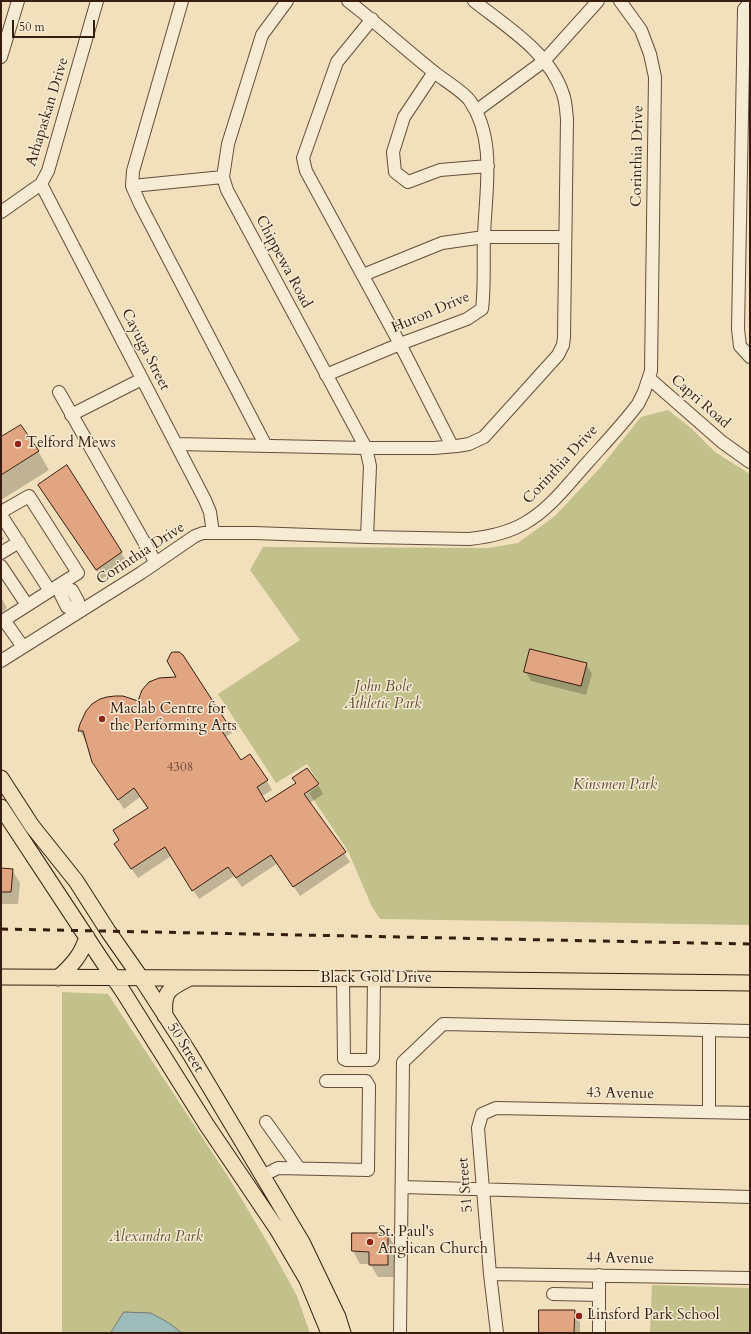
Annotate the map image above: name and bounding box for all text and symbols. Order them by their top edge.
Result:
scale bar [14,12,97,38]
text: 50 m [19,19,45,35]
street label: Athapaskan Drive [23,55,73,169]
street label: Corinthia Drive [628,105,648,207]
street label: Chippewa Road [251,213,315,311]
street label: Huron Drive [389,288,473,338]
street label: Cayuga Street [117,306,173,394]
street label: Capri Road [667,371,733,433]
street label: Corinthia Drive [520,422,602,508]
place label: Telford Mews [26,435,116,453]
marker: Telford Mews [13,439,23,449]
street label: Corinthia Drive [93,519,189,589]
park label: John Bole Athletic Park [344,679,422,714]
place label: Maclab Centre for the Performing Arts [110,701,237,736]
marker: Maclab Centre for the Performing Arts [97,714,107,724]
house number: 4308 [167,760,193,776]
park label: Kinsmen Park [573,777,657,795]
street label: Black Gold Drive [320,970,432,988]
street label: 50 Street [163,1020,207,1076]
street label: 43 Avenue [586,1084,654,1104]
street label: 51 Street [455,1157,477,1213]
place label: St. Paul's Anglican Church [378,1224,488,1259]
park label: Alexandra Park [109,1229,203,1247]
marker: St. Paul's Anglican Church [365,1237,375,1247]
street label: 44 Avenue [586,1249,654,1269]
place label: Linsford Park School [587,1307,719,1325]
marker: Linsford Park School [574,1311,584,1321]

